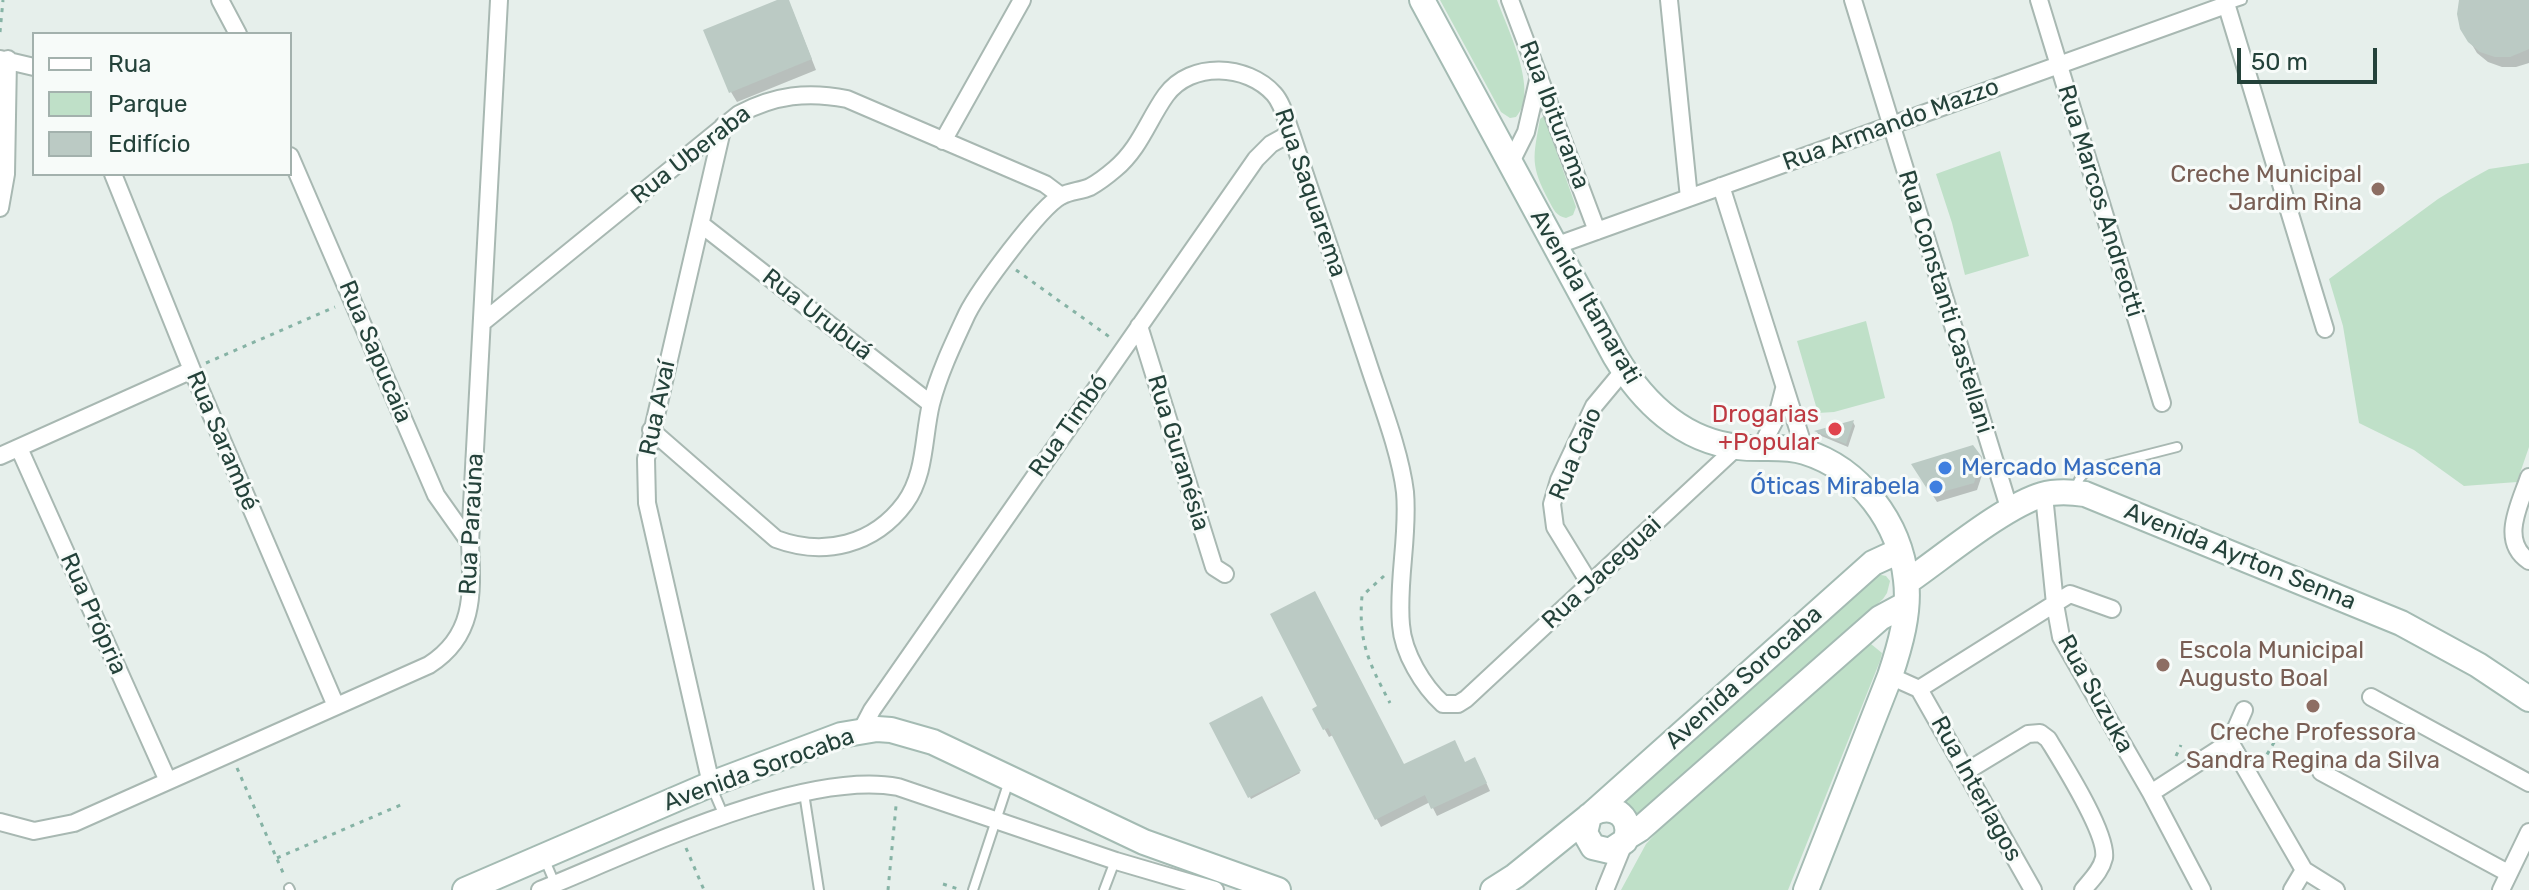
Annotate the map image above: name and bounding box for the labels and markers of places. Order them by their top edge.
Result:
place label: Creche Municipal Jardim Rina [2170,161,2362,217]
marker: Creche Municipal Jardim Rina [2369,180,2387,198]
place label: Drogarias +Popular [1712,401,1819,457]
marker: Drogarias +Popular [1826,420,1844,438]
place label: Mercado Mascena [1961,454,2162,482]
marker: Mercado Mascena [1936,459,1954,477]
place label: Óticas Mirabela [1750,473,1920,501]
marker: Óticas Mirabela [1927,478,1945,496]
place label: Escola Municipal Augusto Boal [2179,637,2364,693]
marker: Escola Municipal Augusto Boal [2154,656,2172,674]
marker: Creche Professora Sandra Regina da Silva [2304,697,2322,715]
place label: Creche Professora Sandra Regina da Silva [2186,719,2440,775]

